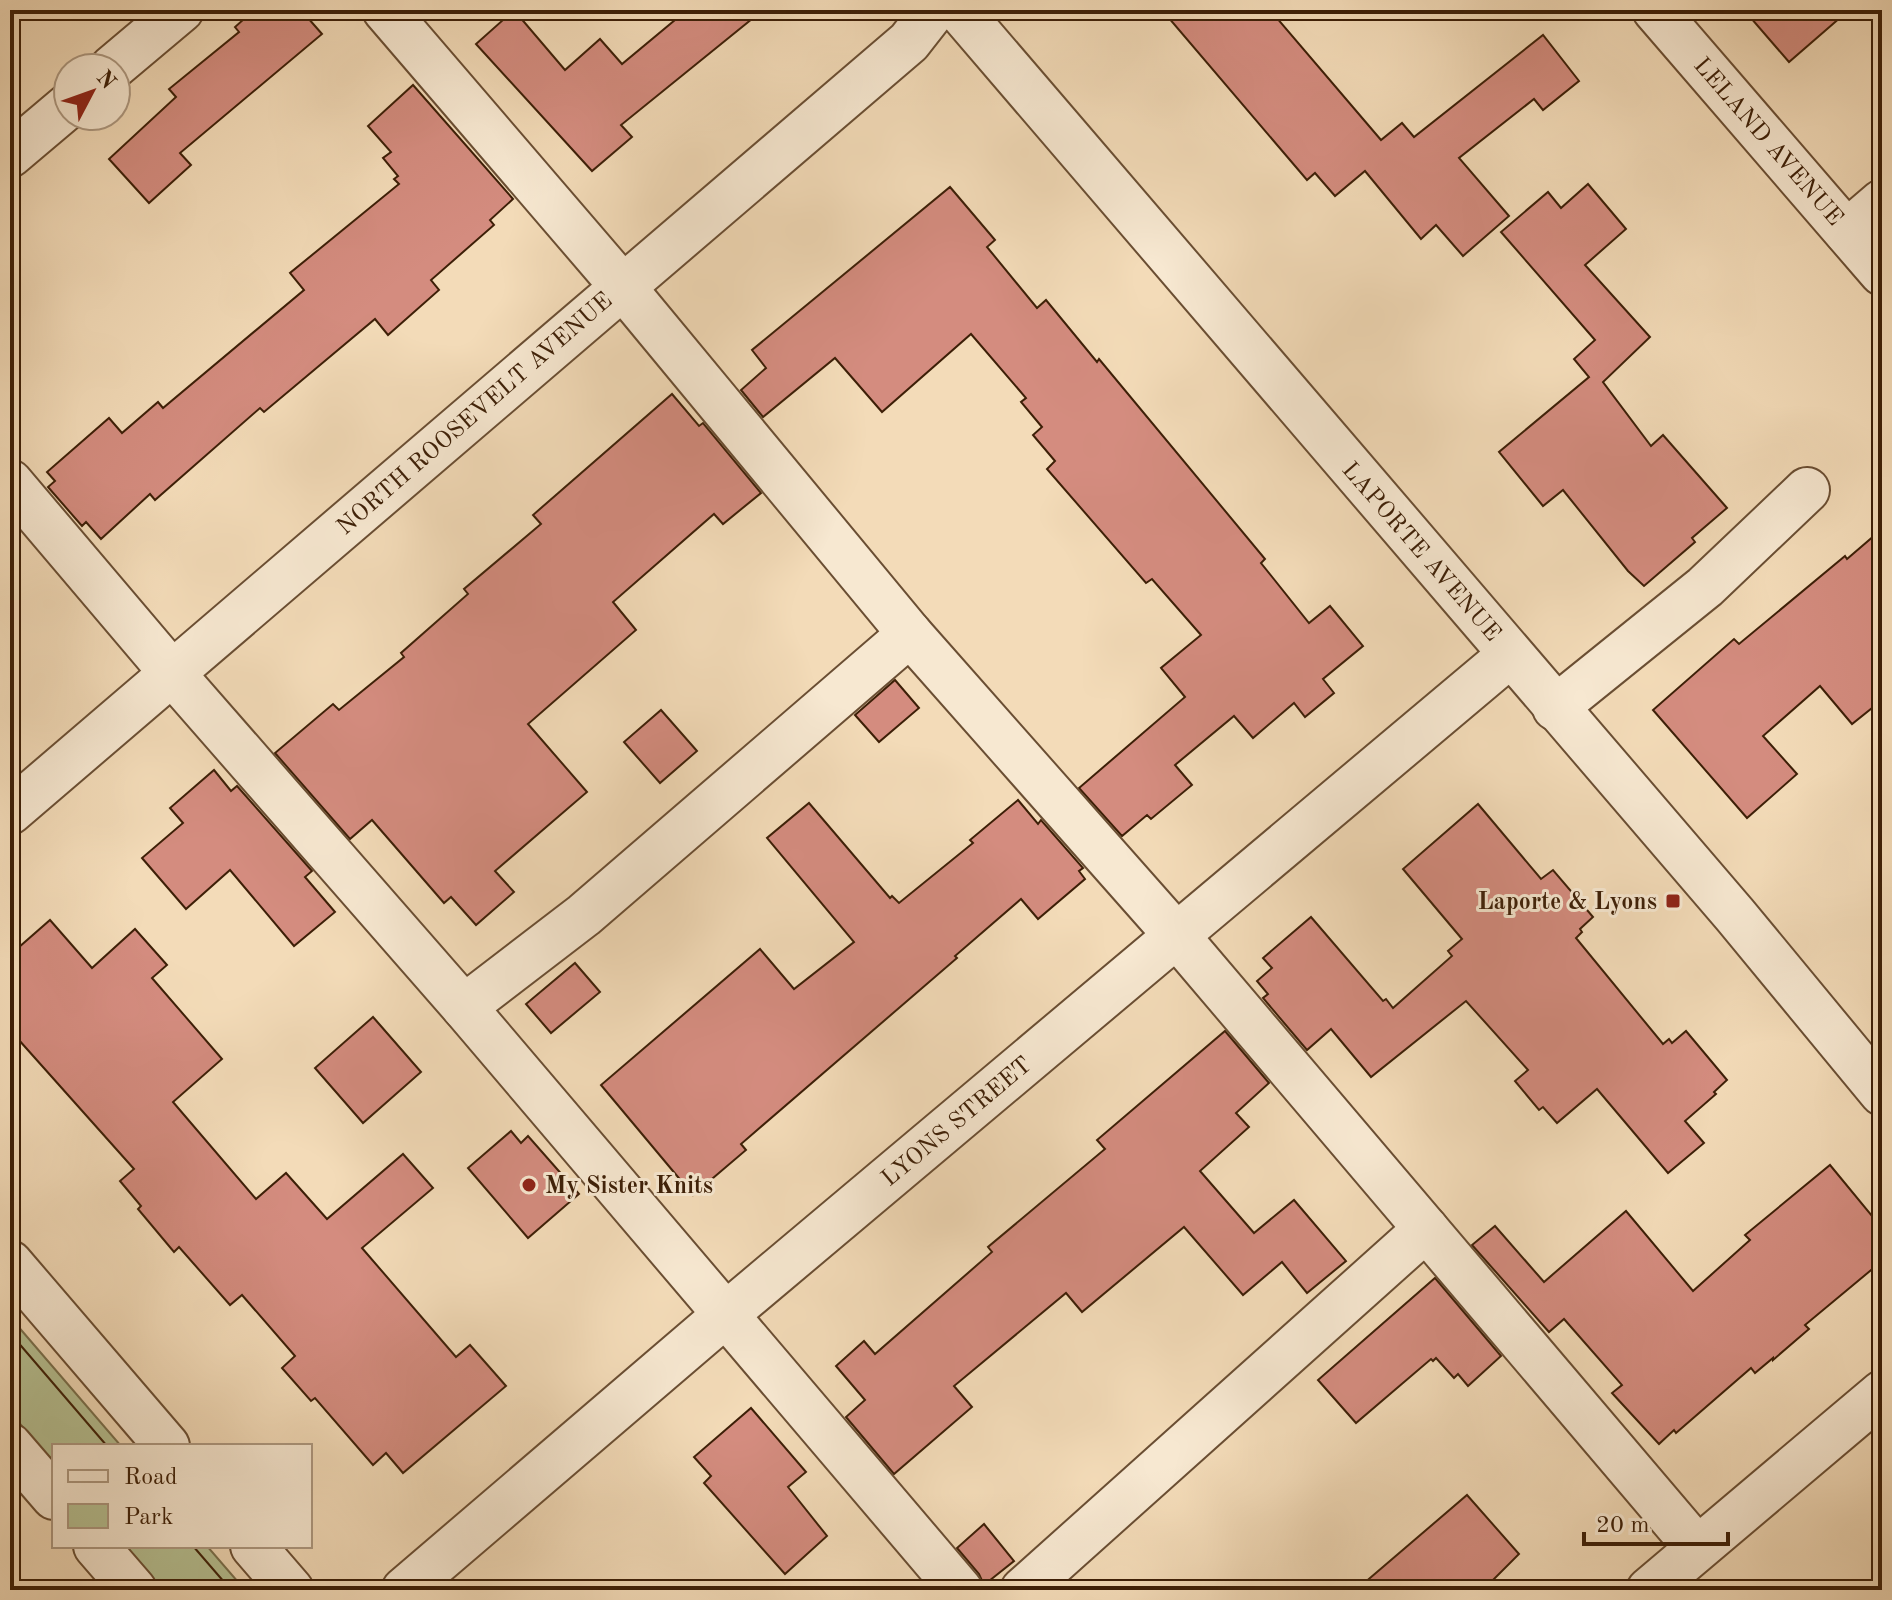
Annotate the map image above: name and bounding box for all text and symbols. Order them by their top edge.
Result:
north arrow [52,52,132,132]
street label: LELAND AVENUE [1688,54,1847,231]
text: N [92,67,120,94]
street label: NORTH ROOSEVELT AVENUE [333,289,617,540]
street label: LAPORTE AVENUE [1337,458,1504,646]
place label: Laporte & Lyons [1478,891,1657,915]
marker: Laporte & Lyons [1664,892,1682,910]
street label: LYONS STREET [878,1053,1037,1192]
place label: My Sister Knits [545,1175,713,1199]
marker: My Sister Knits [520,1176,538,1194]
legend [52,1444,312,1548]
text: Road [124,1466,177,1490]
scale bar [1584,1496,1728,1546]
text: Park [124,1506,173,1530]
text: 20 m [1596,1514,1650,1538]

